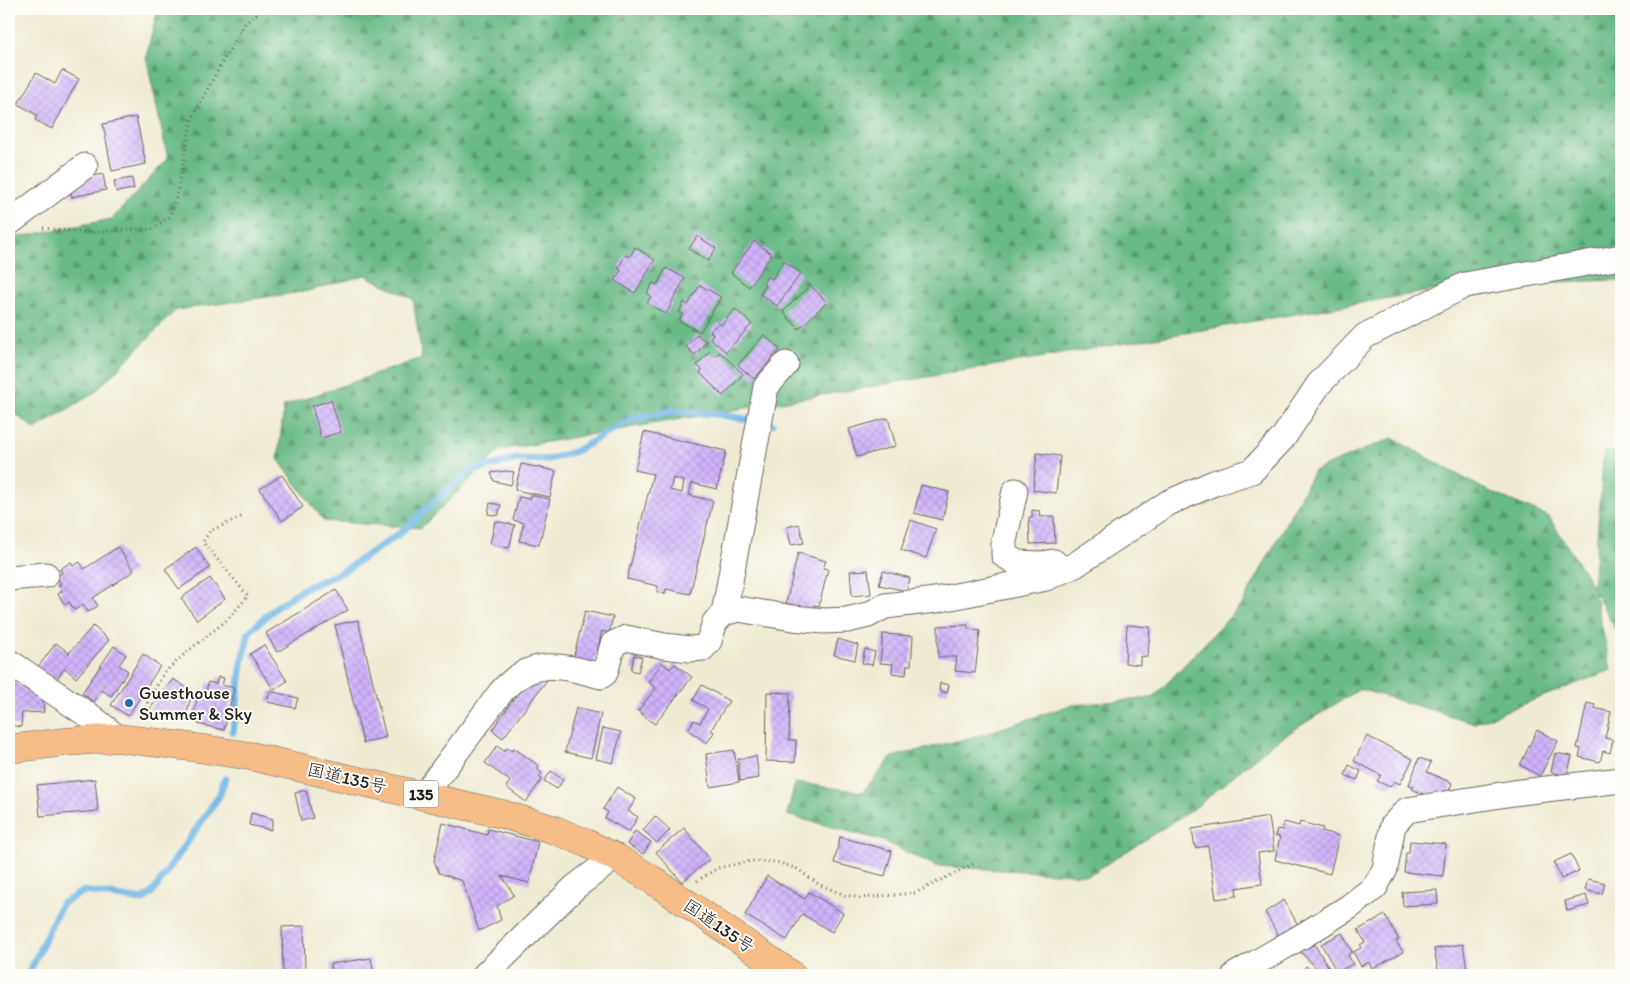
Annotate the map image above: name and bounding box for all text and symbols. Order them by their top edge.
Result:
place label: Guesthouse Summer & Sky [139,682,253,725]
marker: Guesthouse Summer & Sky [123,697,135,709]
street label: 国道135号 [305,758,389,798]
road number: 135 [404,781,438,808]
street label: 国道135号 [679,894,759,958]

